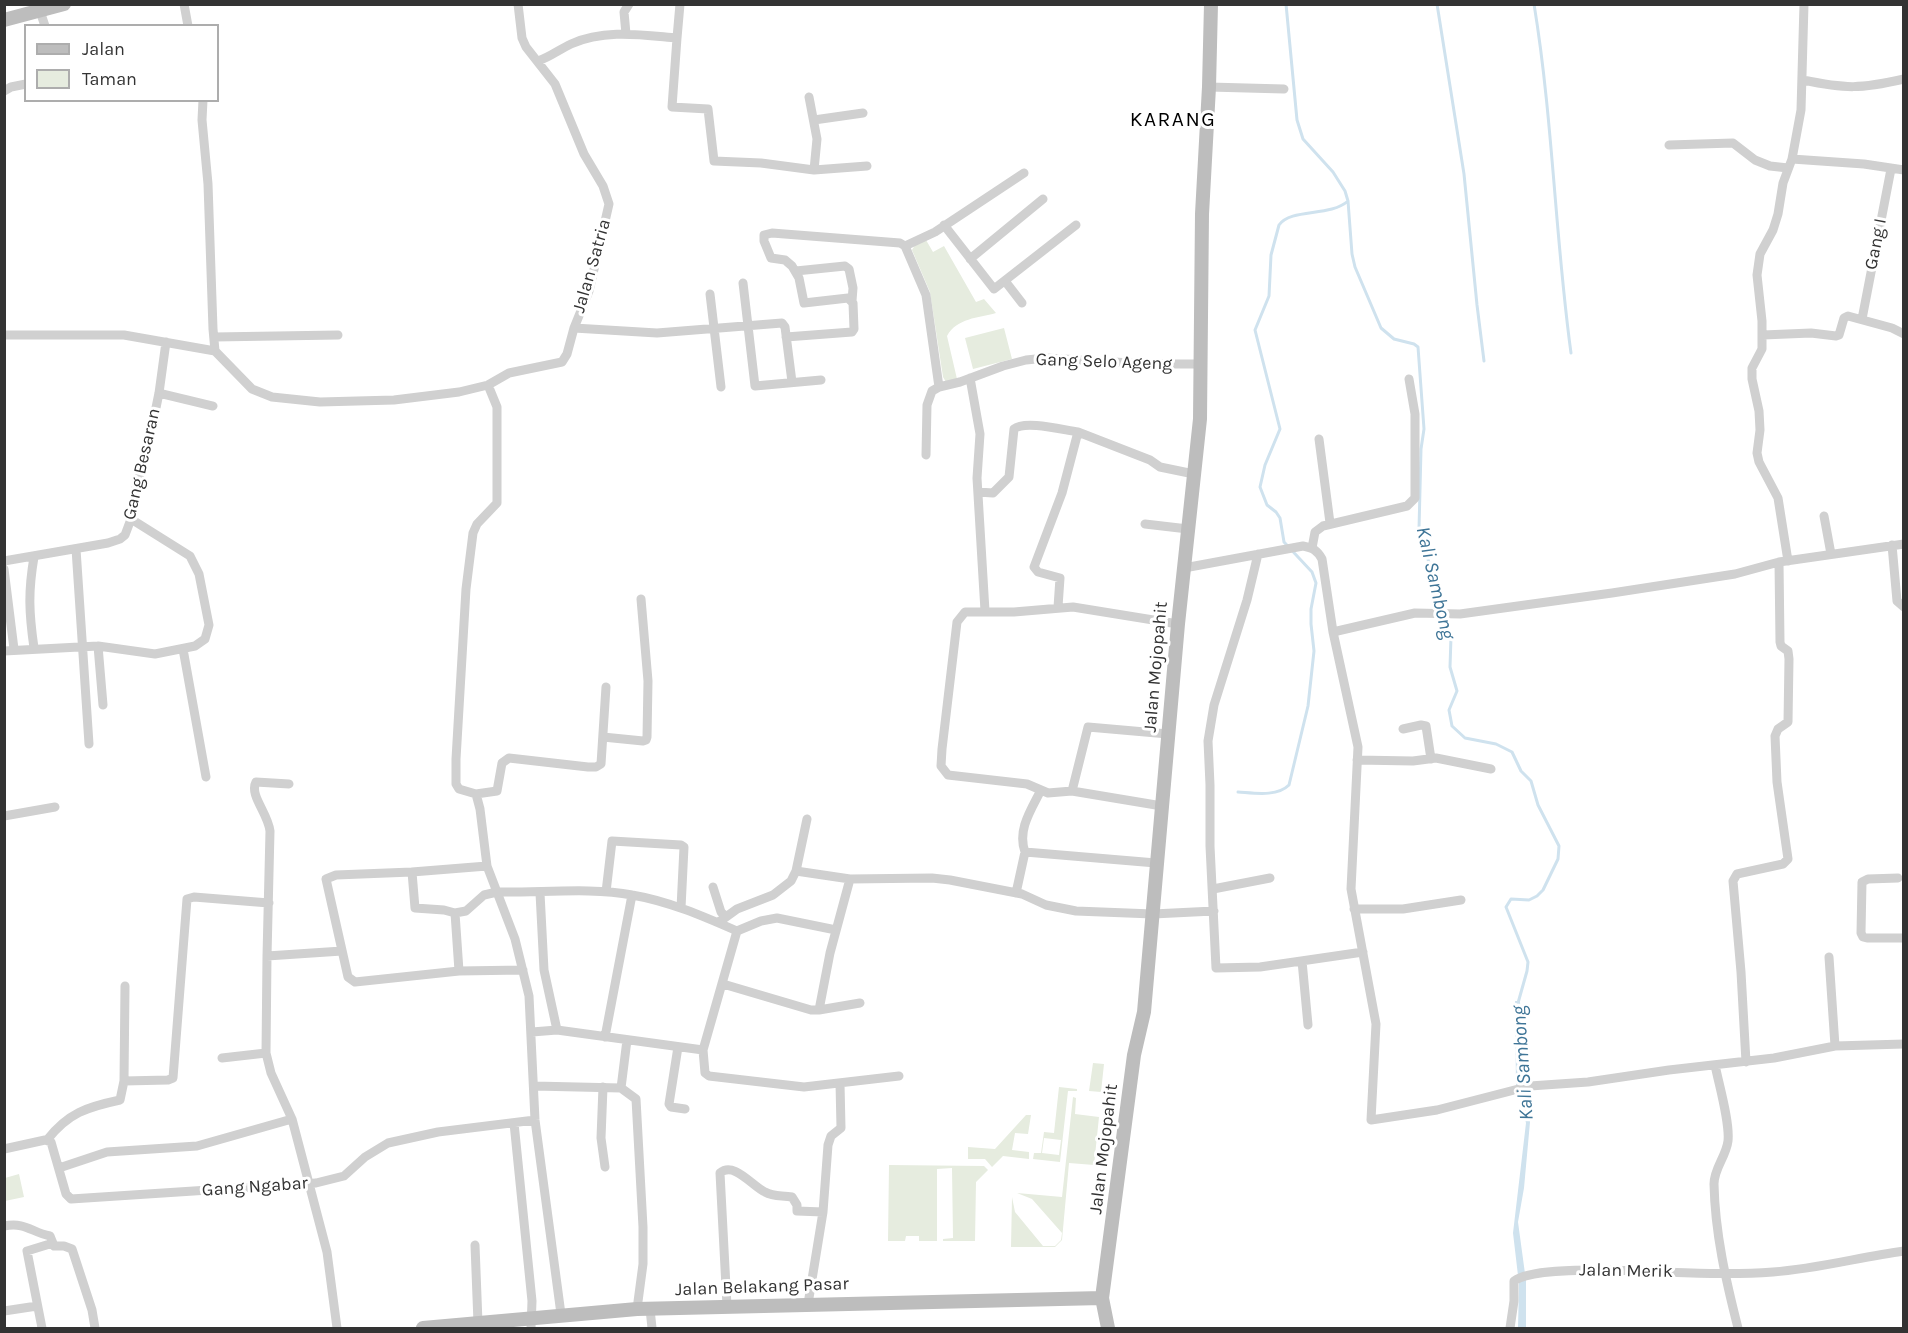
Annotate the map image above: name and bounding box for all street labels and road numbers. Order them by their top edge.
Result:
street label: Gang I [1860,216,1892,272]
street label: Jalan Satria [568,217,616,315]
street label: Gang Selo Ageng [1035,349,1173,375]
street label: Gang Besaran [119,406,165,522]
street label: Jalan Mojopahit [1140,601,1172,733]
street label: Jalan Mojopahit [1085,1083,1123,1215]
street label: Gang Ngabar [201,1173,309,1201]
street label: Jalan Merik [1579,1259,1673,1283]
street label: Jalan Belakang Pasar [675,1273,849,1301]

